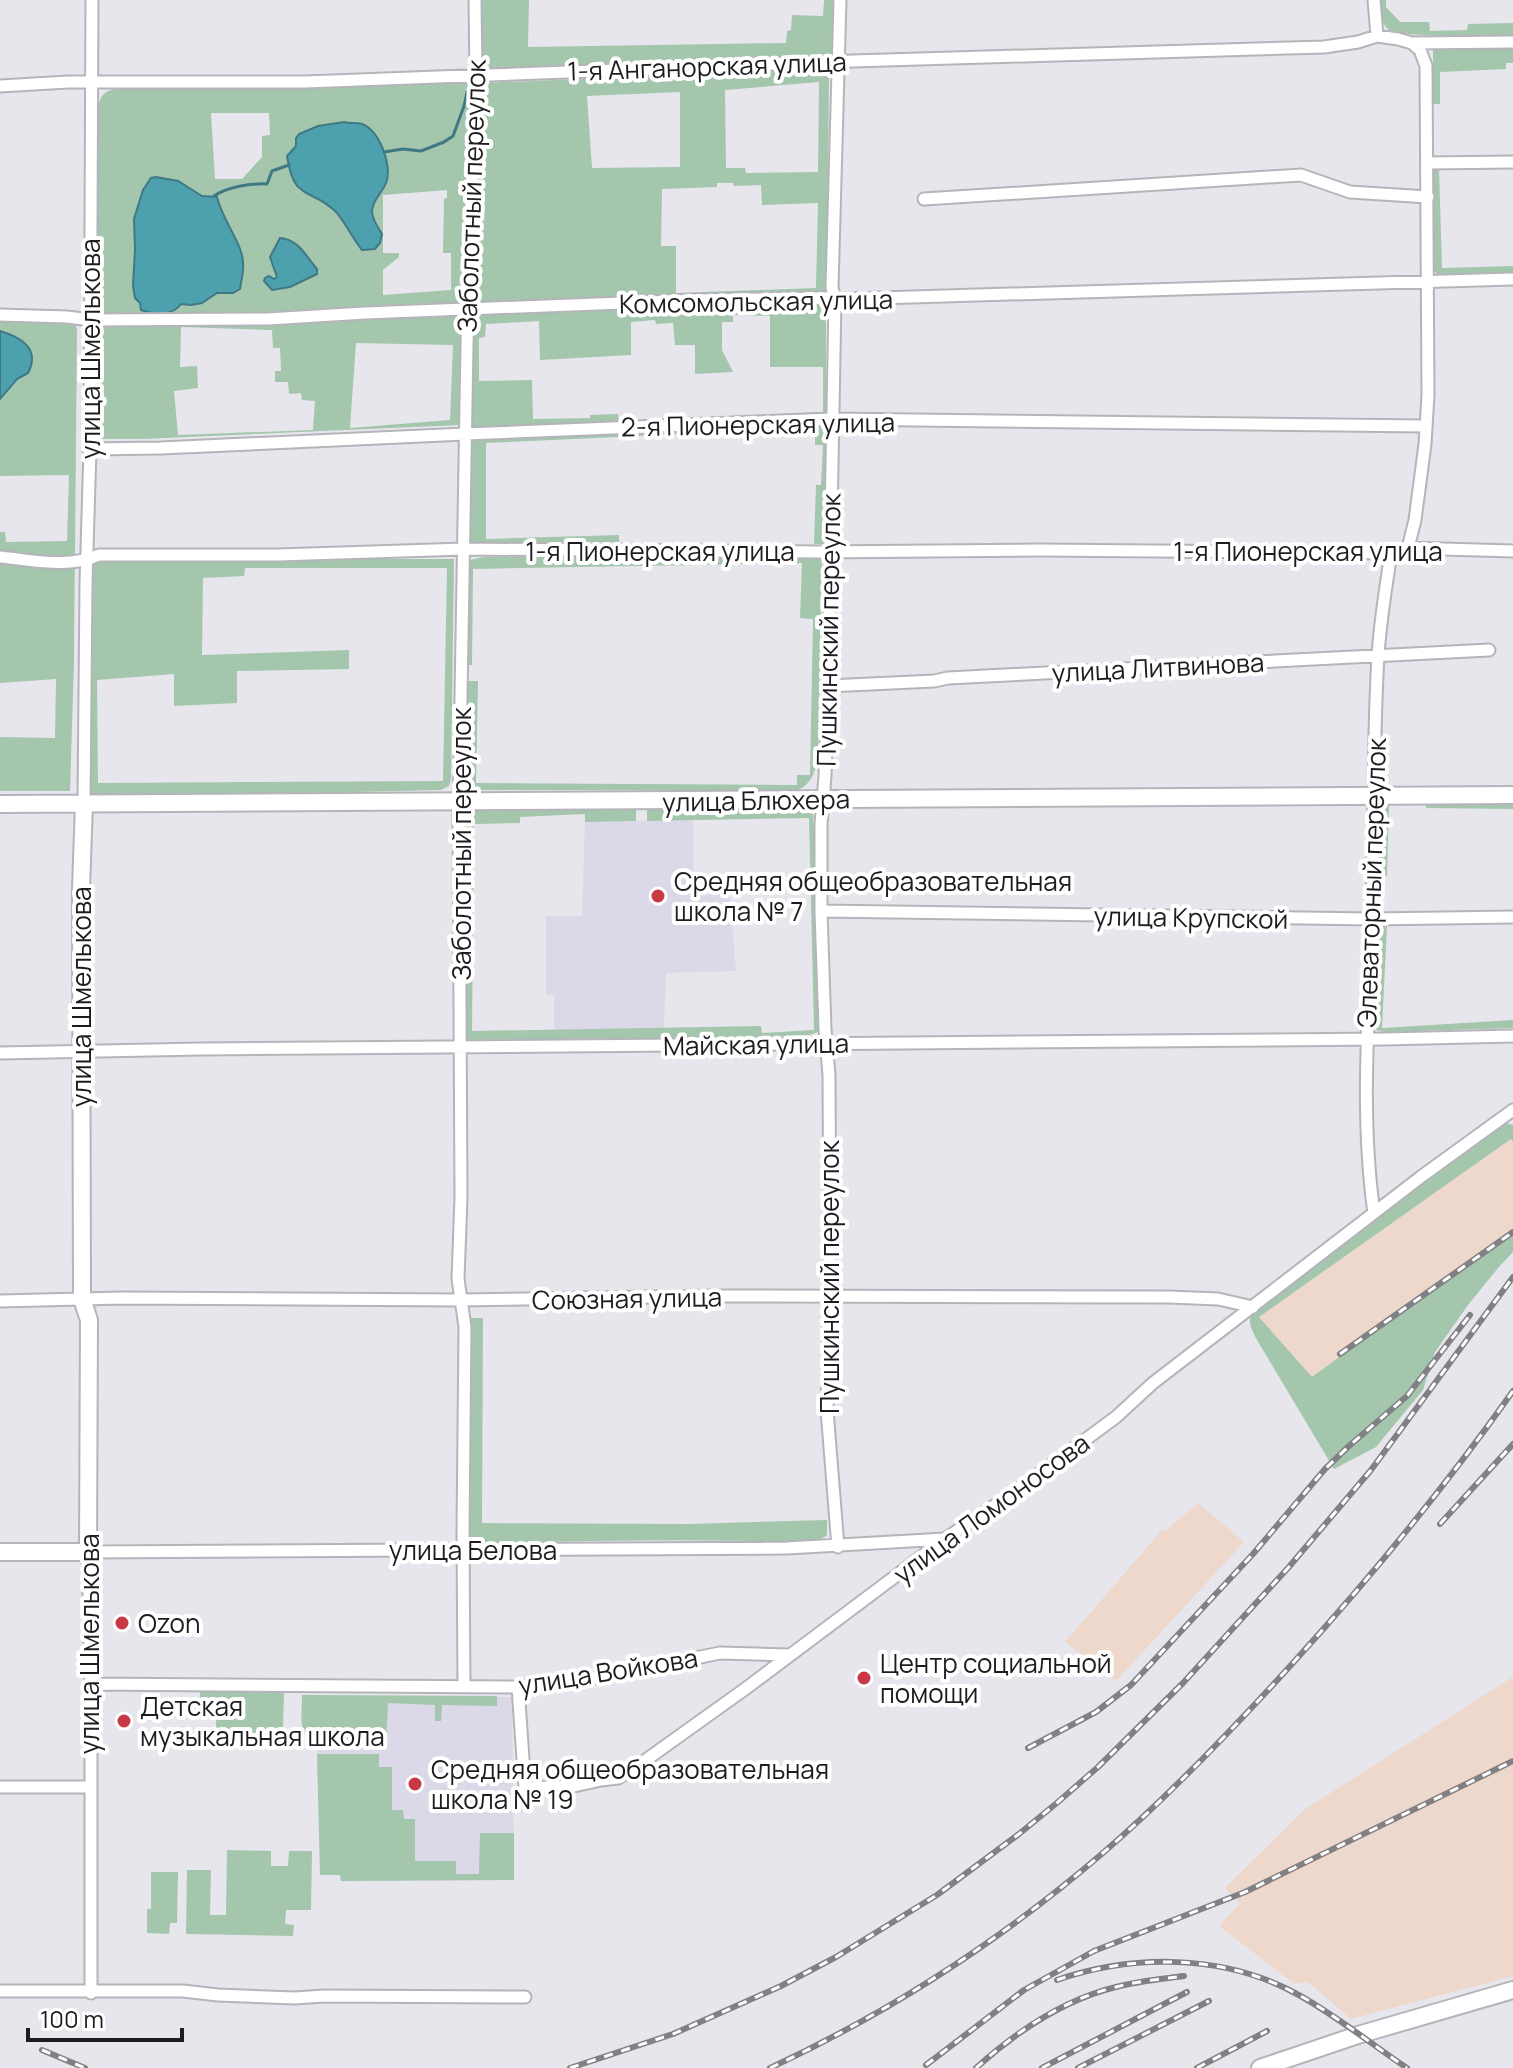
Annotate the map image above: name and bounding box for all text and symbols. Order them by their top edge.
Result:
street label: 1-я Анганорская улица [567,43,847,89]
street label: Заболотный переулок [448,58,494,333]
street label: улица Шмелькова [72,239,108,459]
street label: Комсомольская улица [619,281,893,321]
street label: 2-я Пионерская улица [621,404,895,444]
street label: Пушкинский переулок [808,492,848,767]
street label: 1-я Пионерская улица [525,533,795,569]
street label: 1-я Пионерская улица [1173,533,1443,569]
street label: улица Литвинова [1051,643,1265,691]
street label: Заболотный переулок [443,706,479,981]
street label: Элеваторный переулок [1348,736,1394,1029]
street label: улица Блюхера [662,780,850,820]
place label: Средняя общеобразовательная школа № 7 [674,863,1072,929]
street label: улица Шмелькова [63,887,99,1107]
marker: Средняя общеобразовательная школа № 7 [649,887,667,905]
street label: улица Крупской [1093,897,1289,937]
street label: Майская улица [663,1024,849,1064]
street label: Пушкинский переулок [811,1139,847,1414]
street label: Союзная улица [532,1278,722,1318]
street label: улица Ломоносова [886,1425,1096,1591]
street label: улица Белова [389,1532,557,1568]
street label: улица Шмелькова [71,1534,107,1754]
place label: Ozon [138,1605,200,1641]
marker: Ozon [113,1614,131,1632]
street label: улица Войкова [516,1639,700,1703]
place label: Центр социальной помощи [880,1645,1112,1711]
marker: Центр социальной помощи [855,1669,873,1687]
place label: Детская музыкальная школа [140,1688,385,1754]
marker: Детская музыкальная школа [115,1712,133,1730]
place label: Средняя общеобразовательная школа № 19 [431,1751,829,1817]
marker: Средняя общеобразовательная школа № 19 [406,1775,424,1793]
scale bar [28,1992,182,2042]
text: 100 m [40,2002,104,2035]

